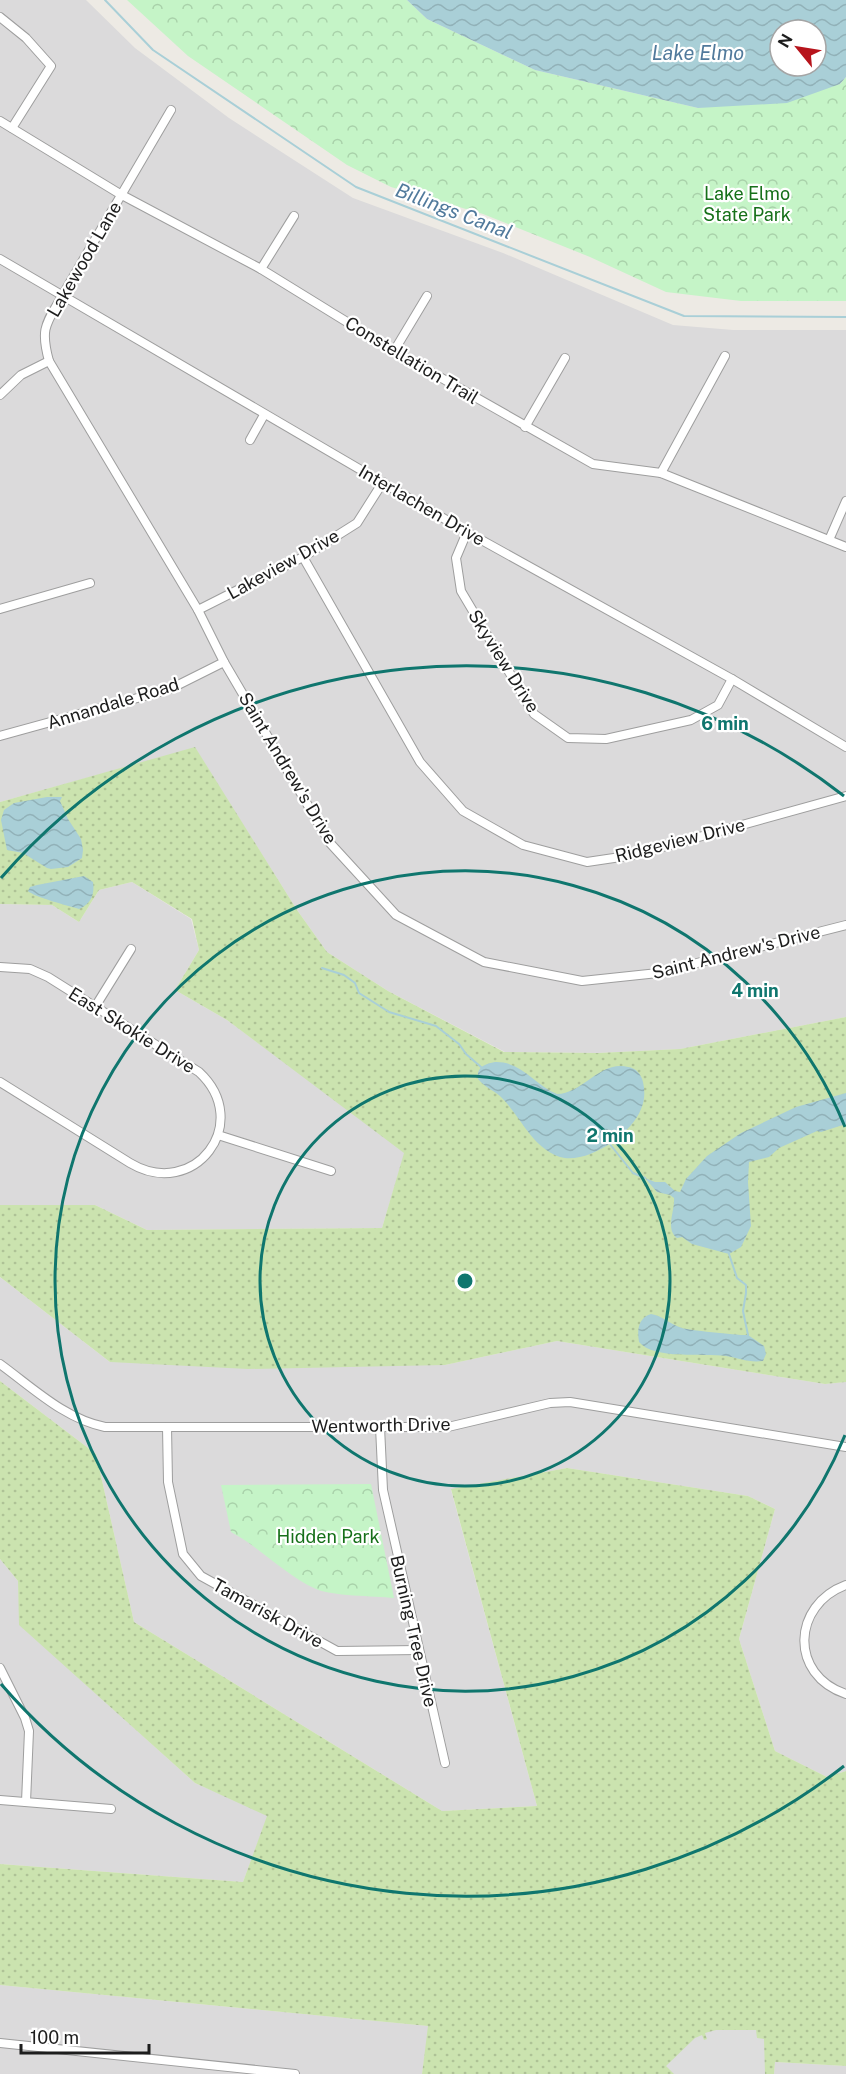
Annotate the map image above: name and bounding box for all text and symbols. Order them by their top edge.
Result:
north arrow [768,18,828,78]
text: N [774,31,797,51]
water label: Lake Elmo [652,41,744,65]
water label: Billings Canal [392,178,516,244]
park label: Lake Elmo State Park [703,183,791,225]
street label: Lakewood Lane [42,198,126,320]
street label: Constellation Trail [341,312,483,408]
street label: Interlachen Drive [355,460,489,550]
street label: Lakeview Drive [223,525,343,603]
street label: Skyview Drive [464,606,544,716]
street label: Annandale Road [45,673,181,733]
street label: Saint Andrew's Drive [235,689,341,847]
text: 6 min [701,713,749,734]
street label: Ridgeview Drive [613,814,747,866]
street label: Saint Andrew's Drive [650,921,822,983]
text: 4 min [731,980,779,1001]
street label: East Skokie Drive [65,983,199,1077]
text: 2 min [586,1125,634,1146]
centre of rings [455,1271,475,1291]
street label: Wentworth Drive [311,1413,451,1437]
park label: Hidden Park [276,1526,380,1547]
street label: Burning Tree Drive [386,1553,442,1709]
street label: Tamarisk Drive [209,1574,327,1652]
scale bar [21,2017,148,2055]
text: 100 m [30,2027,79,2048]

